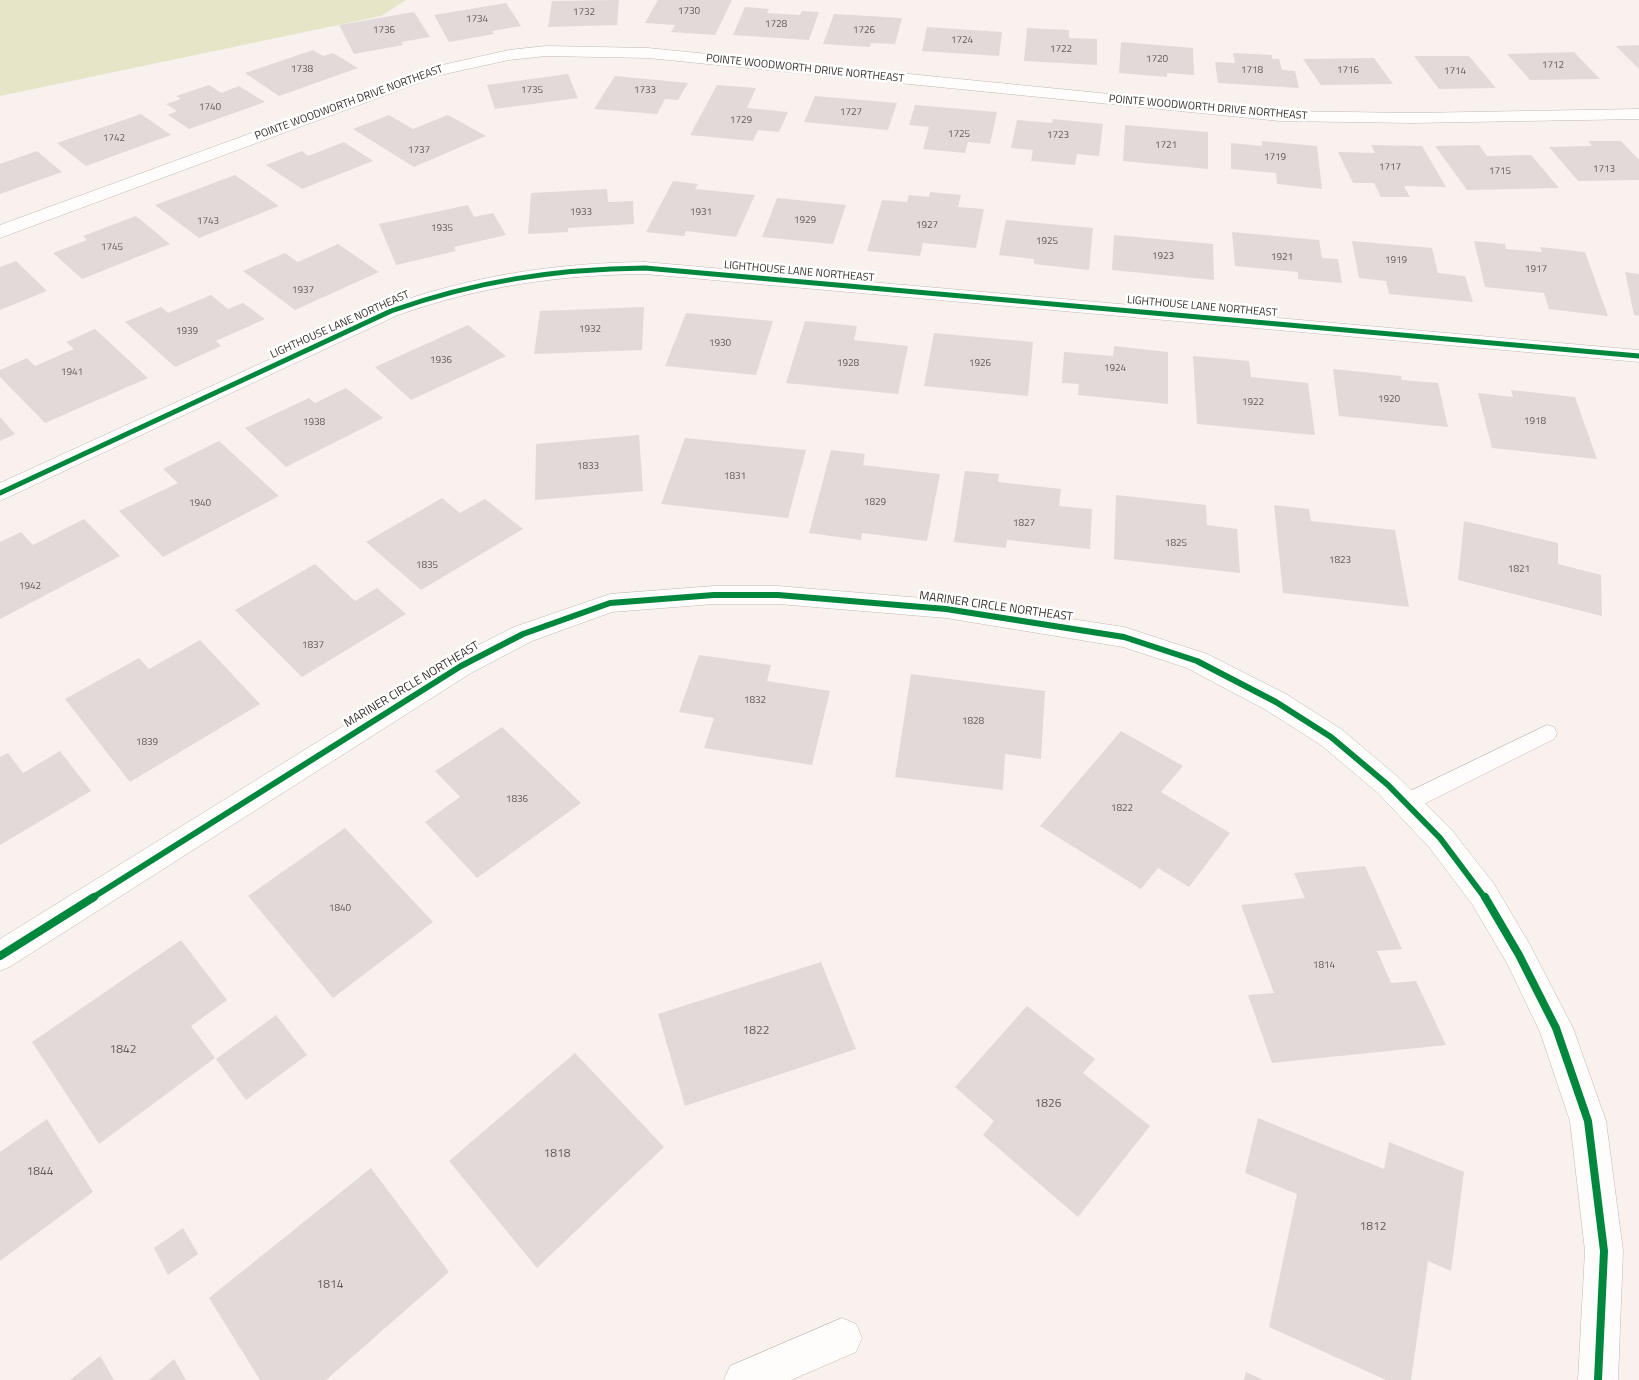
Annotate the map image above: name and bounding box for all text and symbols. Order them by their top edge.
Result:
house number: 1730 [678,6,700,18]
house number: 1732 [573,7,595,19]
house number: 1734 [466,14,488,26]
house number: 1728 [765,19,787,31]
house number: 1736 [373,25,395,37]
house number: 1726 [853,25,875,37]
house number: 1724 [951,35,973,47]
house number: 1722 [1050,44,1072,56]
street label: POINTE WOODWORTH DRIVE NORTHEAST [705,52,905,86]
house number: 1720 [1146,54,1168,66]
house number: 1712 [1542,60,1564,72]
street label: POINTE WOODWORTH DRIVE NORTHEAST [253,63,445,143]
house number: 1738 [291,64,313,76]
house number: 1718 [1241,65,1263,77]
house number: 1716 [1337,65,1359,77]
house number: 1714 [1444,66,1466,78]
house number: 1735 [521,85,543,97]
house number: 1733 [634,85,656,97]
street label: POINTE WOODWORTH DRIVE NORTHEAST [1108,93,1308,123]
house number: 1740 [199,102,221,114]
house number: 1727 [840,107,862,119]
house number: 1729 [730,115,752,127]
house number: 1725 [948,129,970,141]
house number: 1723 [1047,130,1069,142]
house number: 1742 [103,133,125,145]
house number: 1721 [1155,140,1177,152]
house number: 1737 [408,145,430,157]
house number: 1719 [1264,152,1286,164]
house number: 1717 [1379,162,1401,174]
house number: 1713 [1593,164,1615,176]
house number: 1715 [1489,166,1511,178]
house number: 1933 [570,207,592,219]
house number: 1931 [690,207,712,219]
house number: 1929 [794,215,816,227]
house number: 1743 [197,216,219,228]
house number: 1927 [916,220,938,232]
house number: 1935 [431,223,453,235]
house number: 1925 [1036,236,1058,248]
house number: 1745 [101,242,123,254]
house number: 1923 [1152,251,1174,263]
house number: 1921 [1271,252,1293,264]
house number: 1919 [1385,255,1407,267]
street label: LIGHTHOUSE LANE NORTHEAST [723,259,875,285]
house number: 1917 [1525,264,1547,276]
house number: 1937 [292,285,314,297]
street label: LIGHTHOUSE LANE NORTHEAST [268,288,412,362]
street label: LIGHTHOUSE LANE NORTHEAST [1126,294,1278,320]
house number: 1932 [579,324,601,336]
house number: 1939 [176,326,198,338]
house number: 1930 [709,338,731,350]
house number: 1936 [430,355,452,367]
house number: 1928 [837,358,859,370]
house number: 1926 [969,358,991,370]
house number: 1924 [1104,363,1126,375]
house number: 1941 [61,367,83,379]
house number: 1920 [1378,394,1400,406]
house number: 1922 [1242,397,1264,409]
house number: 1918 [1524,416,1546,428]
house number: 1938 [303,417,325,429]
house number: 1833 [577,461,599,473]
house number: 1831 [724,471,746,483]
house number: 1829 [864,497,886,509]
house number: 1940 [189,498,211,510]
house number: 1827 [1013,518,1035,530]
house number: 1825 [1165,538,1187,550]
house number: 1823 [1329,555,1351,567]
house number: 1835 [416,560,438,572]
house number: 1821 [1508,564,1530,576]
house number: 1942 [19,581,41,593]
street label: MARINER CIRCLE NORTHEAST [918,589,1074,625]
street label: MARINER CIRCLE NORTHEAST [342,639,482,731]
house number: 1837 [302,640,324,652]
house number: 1832 [744,695,766,707]
house number: 1828 [962,716,984,728]
house number: 1839 [136,737,158,749]
house number: 1836 [506,794,528,806]
house number: 1822 [1111,803,1133,815]
house number: 1840 [329,903,351,915]
house number: 1814 [1313,960,1335,972]
house number: 1822 [743,1024,769,1038]
house number: 1842 [110,1043,136,1057]
house number: 1826 [1035,1097,1061,1111]
house number: 1818 [544,1147,570,1161]
house number: 1844 [27,1165,53,1179]
house number: 1812 [1360,1220,1386,1234]
house number: 1814 [317,1278,343,1292]

